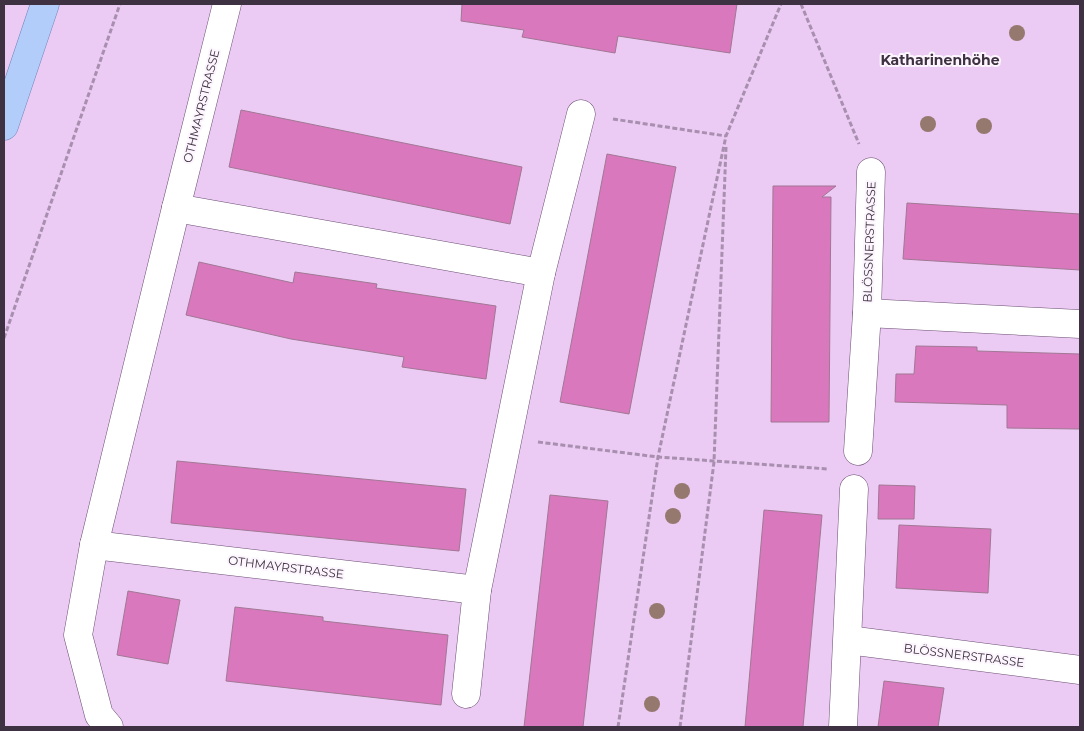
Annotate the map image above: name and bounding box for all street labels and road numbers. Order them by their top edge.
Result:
street label: OTHMAYRSTRASSE [180,48,222,164]
street label: BLÖSSNERSTRASSE [859,181,879,303]
street label: OTHMAYRSTRASSE [227,552,345,582]
street label: BLÖSSNERSTRASSE [903,640,1025,670]

